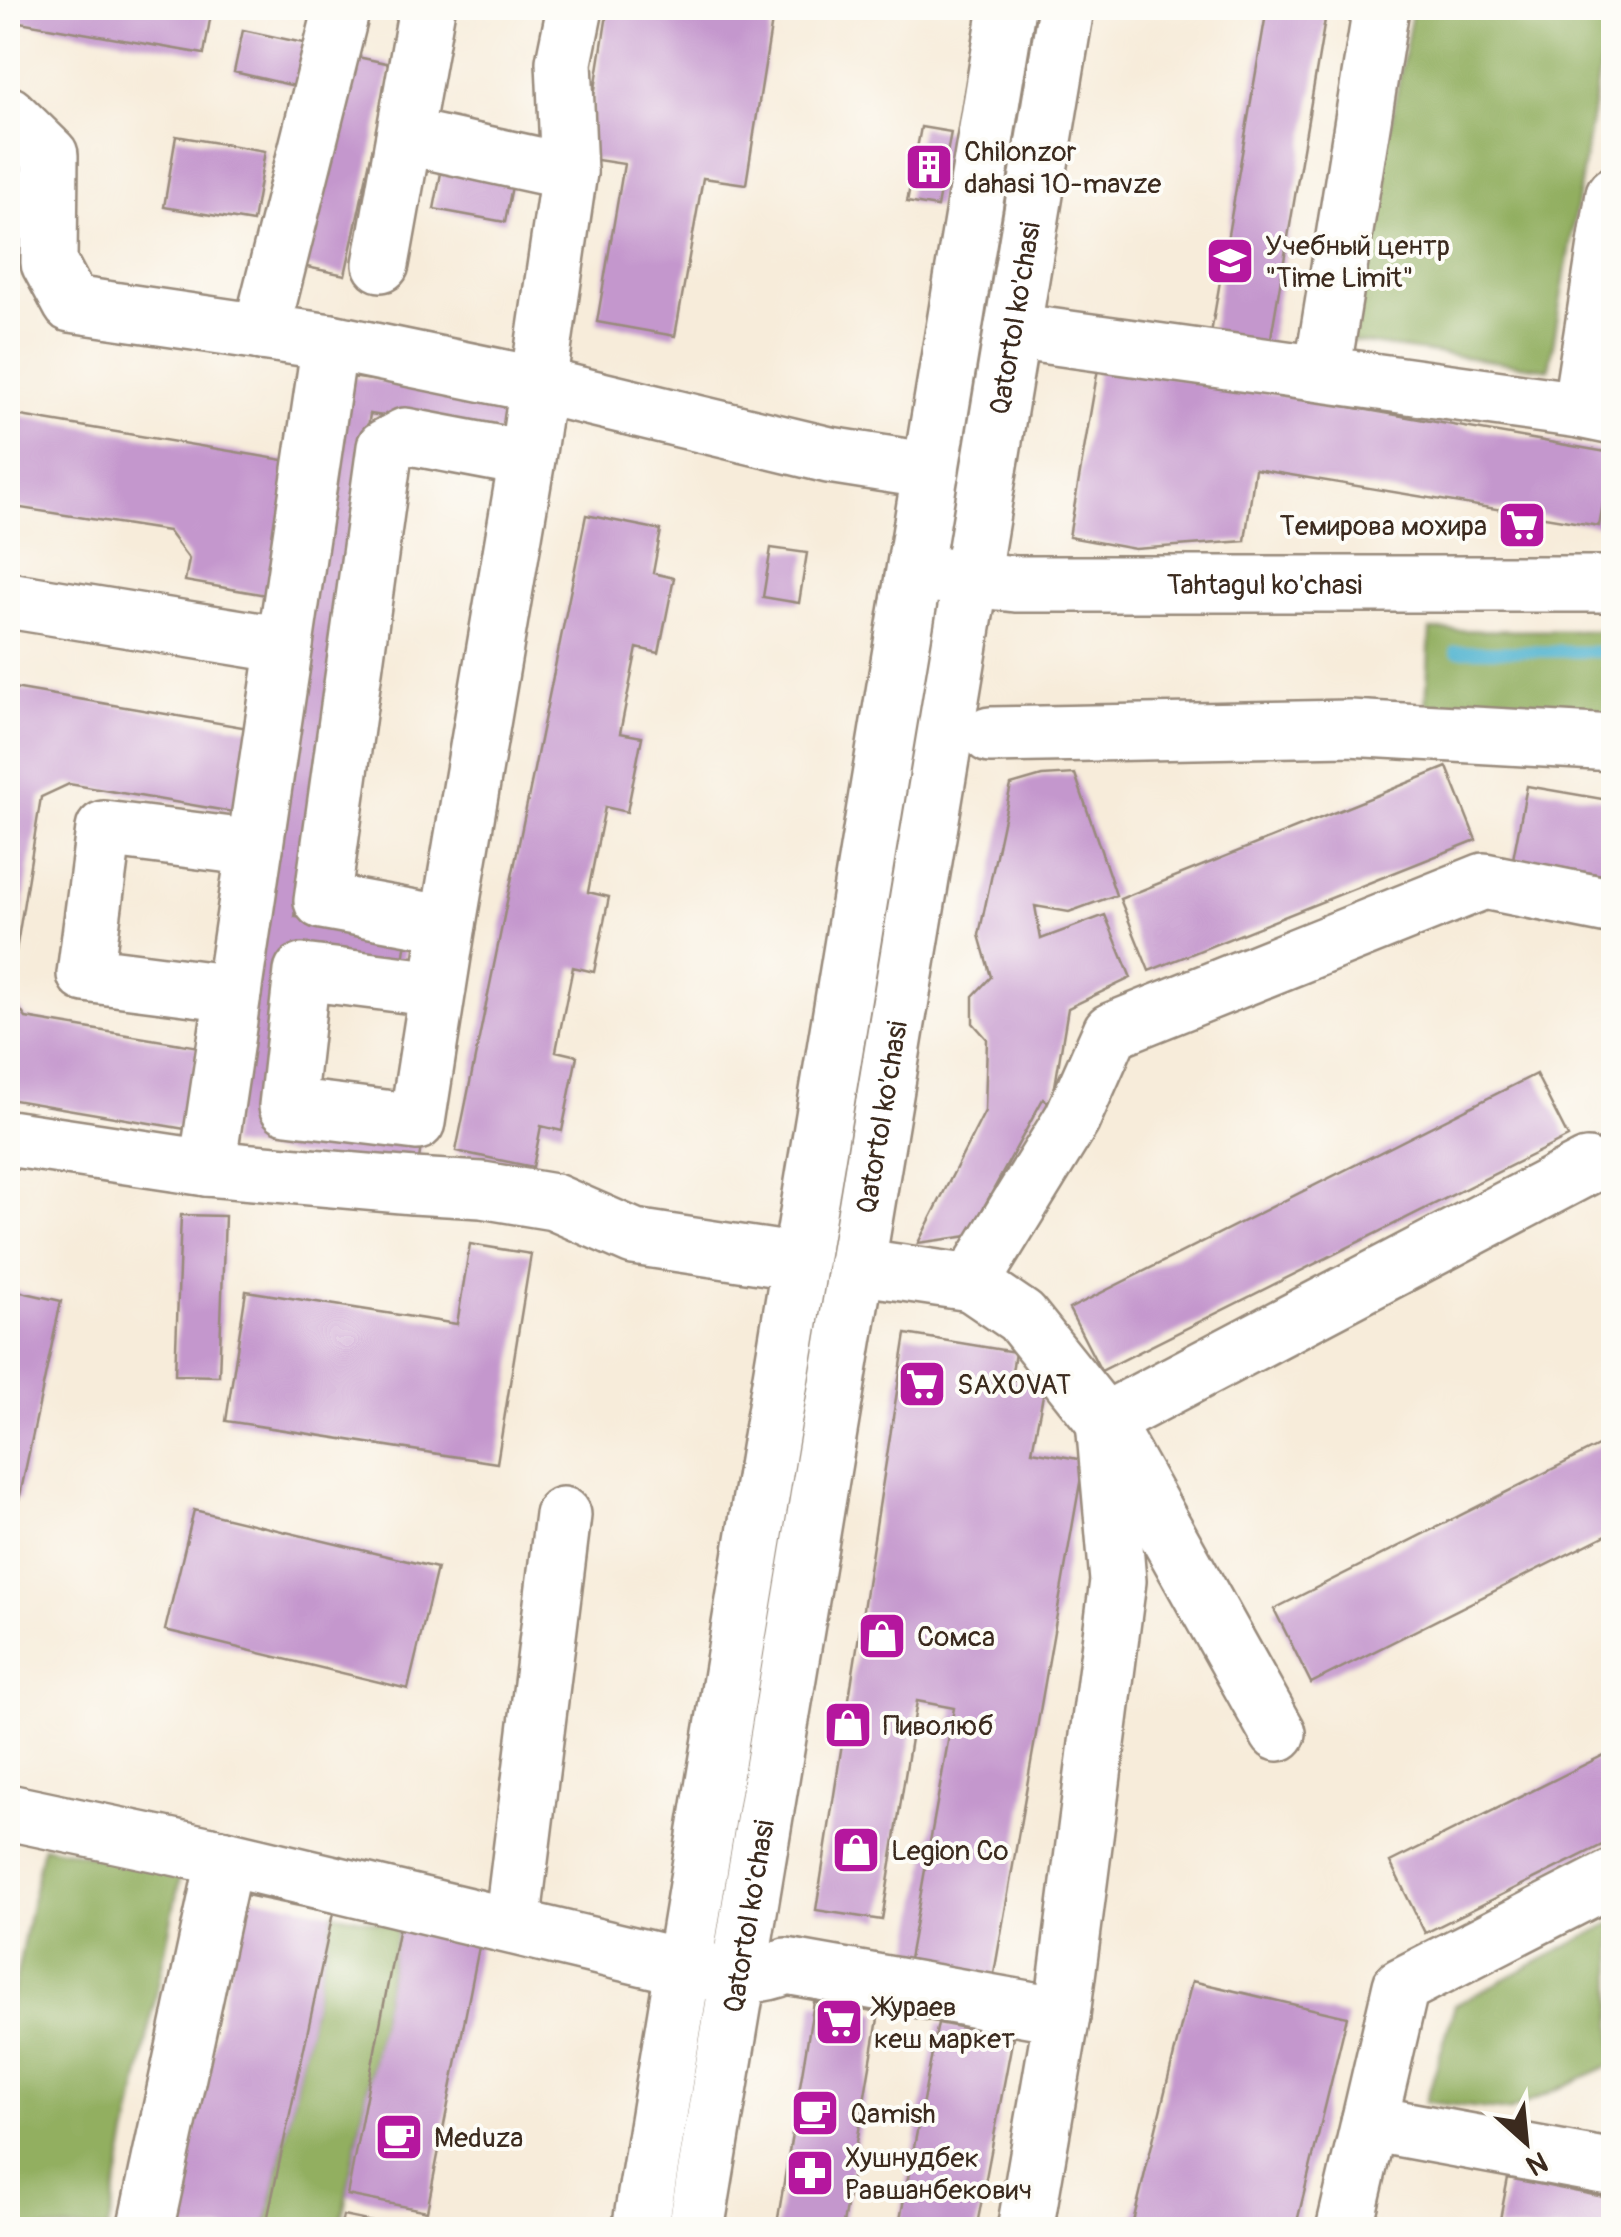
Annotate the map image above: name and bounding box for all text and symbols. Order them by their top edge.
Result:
place label: Chilonzor dahasi 10-mavze [964,135,1162,202]
building icon: Chilonzor dahasi 10-mavze [903,141,955,193]
street label: Qatortol ko'chasi [983,220,1049,418]
place label: Учебный центр "Time Limit" [1265,229,1450,296]
school or university icon: Учебный центр "Time Limit" [1204,235,1256,287]
supermarket icon: Темирова мохира [1496,499,1548,551]
place label: Темирова мохира [1279,509,1487,544]
street label: Tahtagul ko'chasi [1167,568,1362,603]
street label: Qatortol ko'chasi [849,1019,916,1217]
supermarket icon: SAXOVAT [896,1358,948,1410]
place label: SAXOVAT [957,1368,1071,1403]
shop icon: Сомса [856,1610,908,1662]
place label: Сомса [917,1620,995,1655]
shop icon: Пиволюб [822,1699,874,1751]
place label: Пиволюб [883,1709,994,1744]
street label: Qatortol ko'chasi [716,1818,783,2016]
shop icon: Legion Co [830,1824,882,1876]
place label: Legion Co [891,1834,1009,1869]
place label: Жураев кеш маркет [870,1990,1015,2057]
supermarket icon: Жураев кеш маркет [813,1996,865,2048]
cafe icon: Qamish [789,2087,841,2139]
north arrow [1476,2092,1576,2192]
place label: Qamish [850,2097,936,2132]
cafe icon: Meduza [373,2111,425,2163]
place label: Meduza [434,2121,523,2156]
place label: Хушнудбек Равшанбекович [845,2141,1032,2208]
text: N [1520,2143,1553,2183]
pharmacy icon: Хушнудбек Равшанбекович [784,2147,836,2199]

